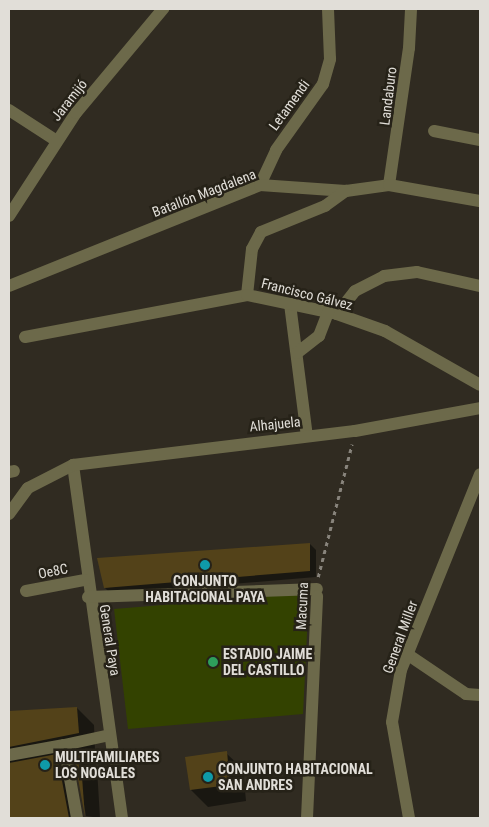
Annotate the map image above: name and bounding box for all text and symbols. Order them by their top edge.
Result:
street label: Landaburo [376,66,400,126]
street label: Jaramijó [48,76,90,124]
street label: Letamendi [265,77,313,133]
street label: Batallón Magdalena [150,165,258,221]
street label: Francisco Gálvez [260,275,354,313]
street label: Alhajuela [249,413,301,435]
marker: CONJUNTO HABITACIONAL PAYA [199,559,211,571]
street label: Oe8C [37,560,69,582]
place label: CONJUNTO HABITACIONAL PAYA [145,573,265,606]
street label: Macuma [292,582,312,630]
street label: General Miller [379,598,421,676]
street label: General Paya [96,603,124,677]
place label: ESTADIO JAIME DEL CASTILLO [223,646,312,679]
marker: ESTADIO JAIME DEL CASTILLO [207,656,219,668]
place label: MULTIFAMILIARES LOS NOGALES [55,749,160,782]
marker: MULTIFAMILIARES LOS NOGALES [39,759,51,771]
place label: CONJUNTO HABITACIONAL SAN ANDRES [218,761,373,794]
marker: CONJUNTO HABITACIONAL SAN ANDRES [202,771,214,783]

